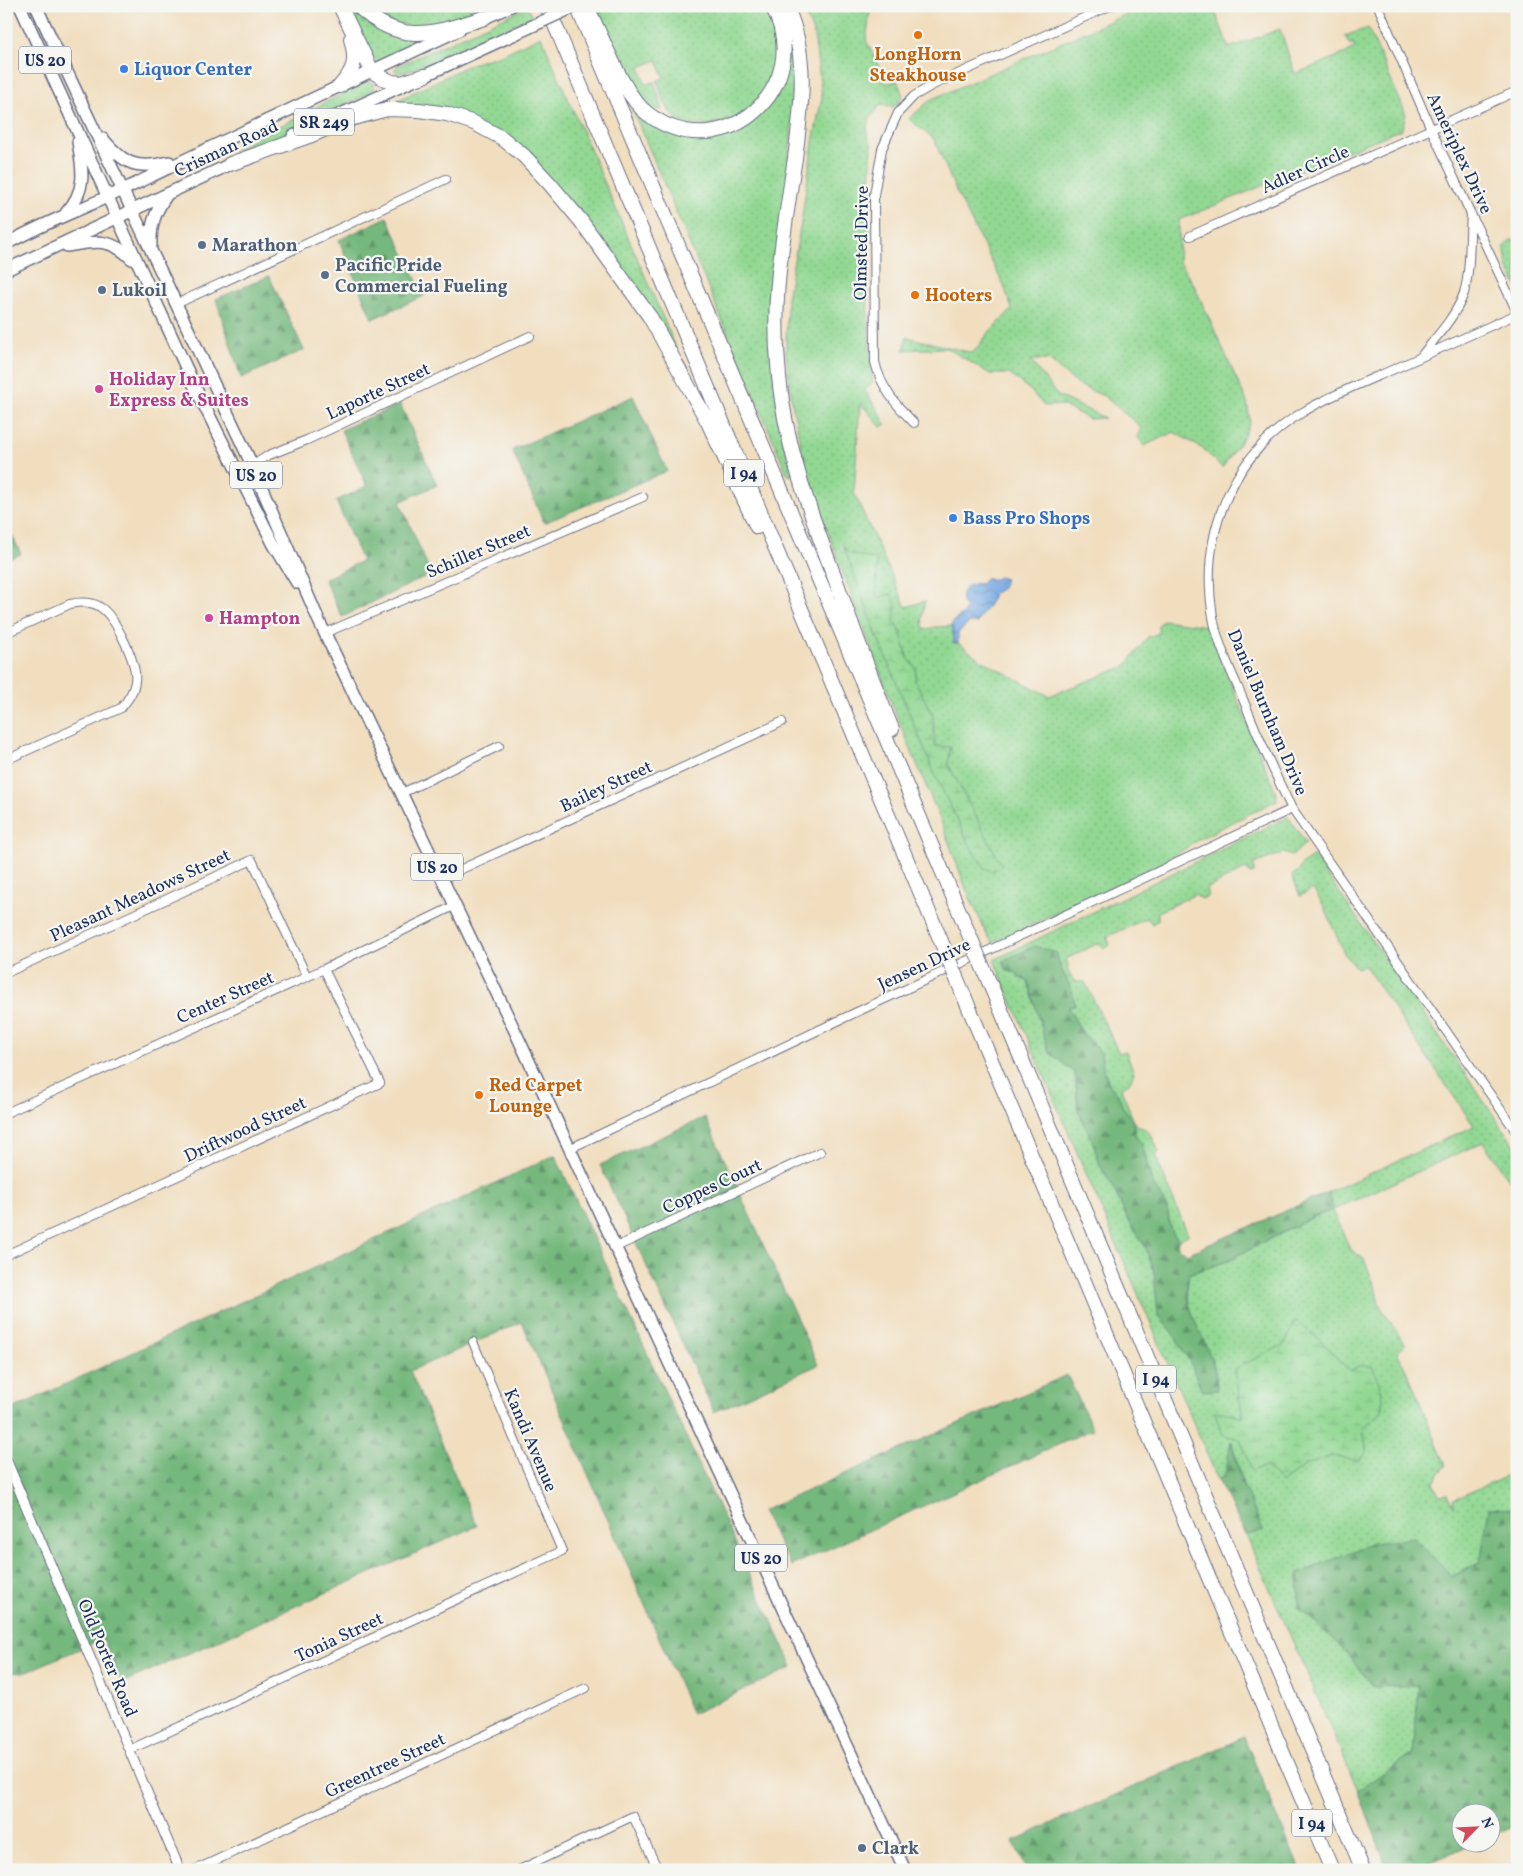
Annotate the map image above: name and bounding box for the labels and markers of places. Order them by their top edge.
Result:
marker: LongHorn Steakhouse [912,29,924,41]
place label: LongHorn Steakhouse [870,43,966,89]
place label: Liquor Center [134,58,252,83]
marker: Liquor Center [118,63,130,75]
place label: Marathon [212,234,298,259]
marker: Marathon [196,239,208,251]
place label: Pacific Pride Commercial Fueling [335,254,508,300]
marker: Pacific Pride Commercial Fueling [319,269,331,281]
place label: Lukoil [112,279,167,304]
marker: Lukoil [96,284,108,296]
place label: Hooters [925,284,992,309]
marker: Hooters [909,289,921,301]
place label: Holiday Inn Express & Suites [109,368,249,414]
marker: Holiday Inn Express & Suites [93,383,105,395]
place label: Bass Pro Shops [963,507,1090,532]
marker: Bass Pro Shops [947,512,959,524]
place label: Hampton [219,607,300,632]
marker: Hampton [203,612,215,624]
place label: Red Carpet Lounge [489,1074,583,1120]
marker: Red Carpet Lounge [473,1089,485,1101]
place label: Clark [872,1837,919,1862]
marker: Clark [856,1842,868,1854]

